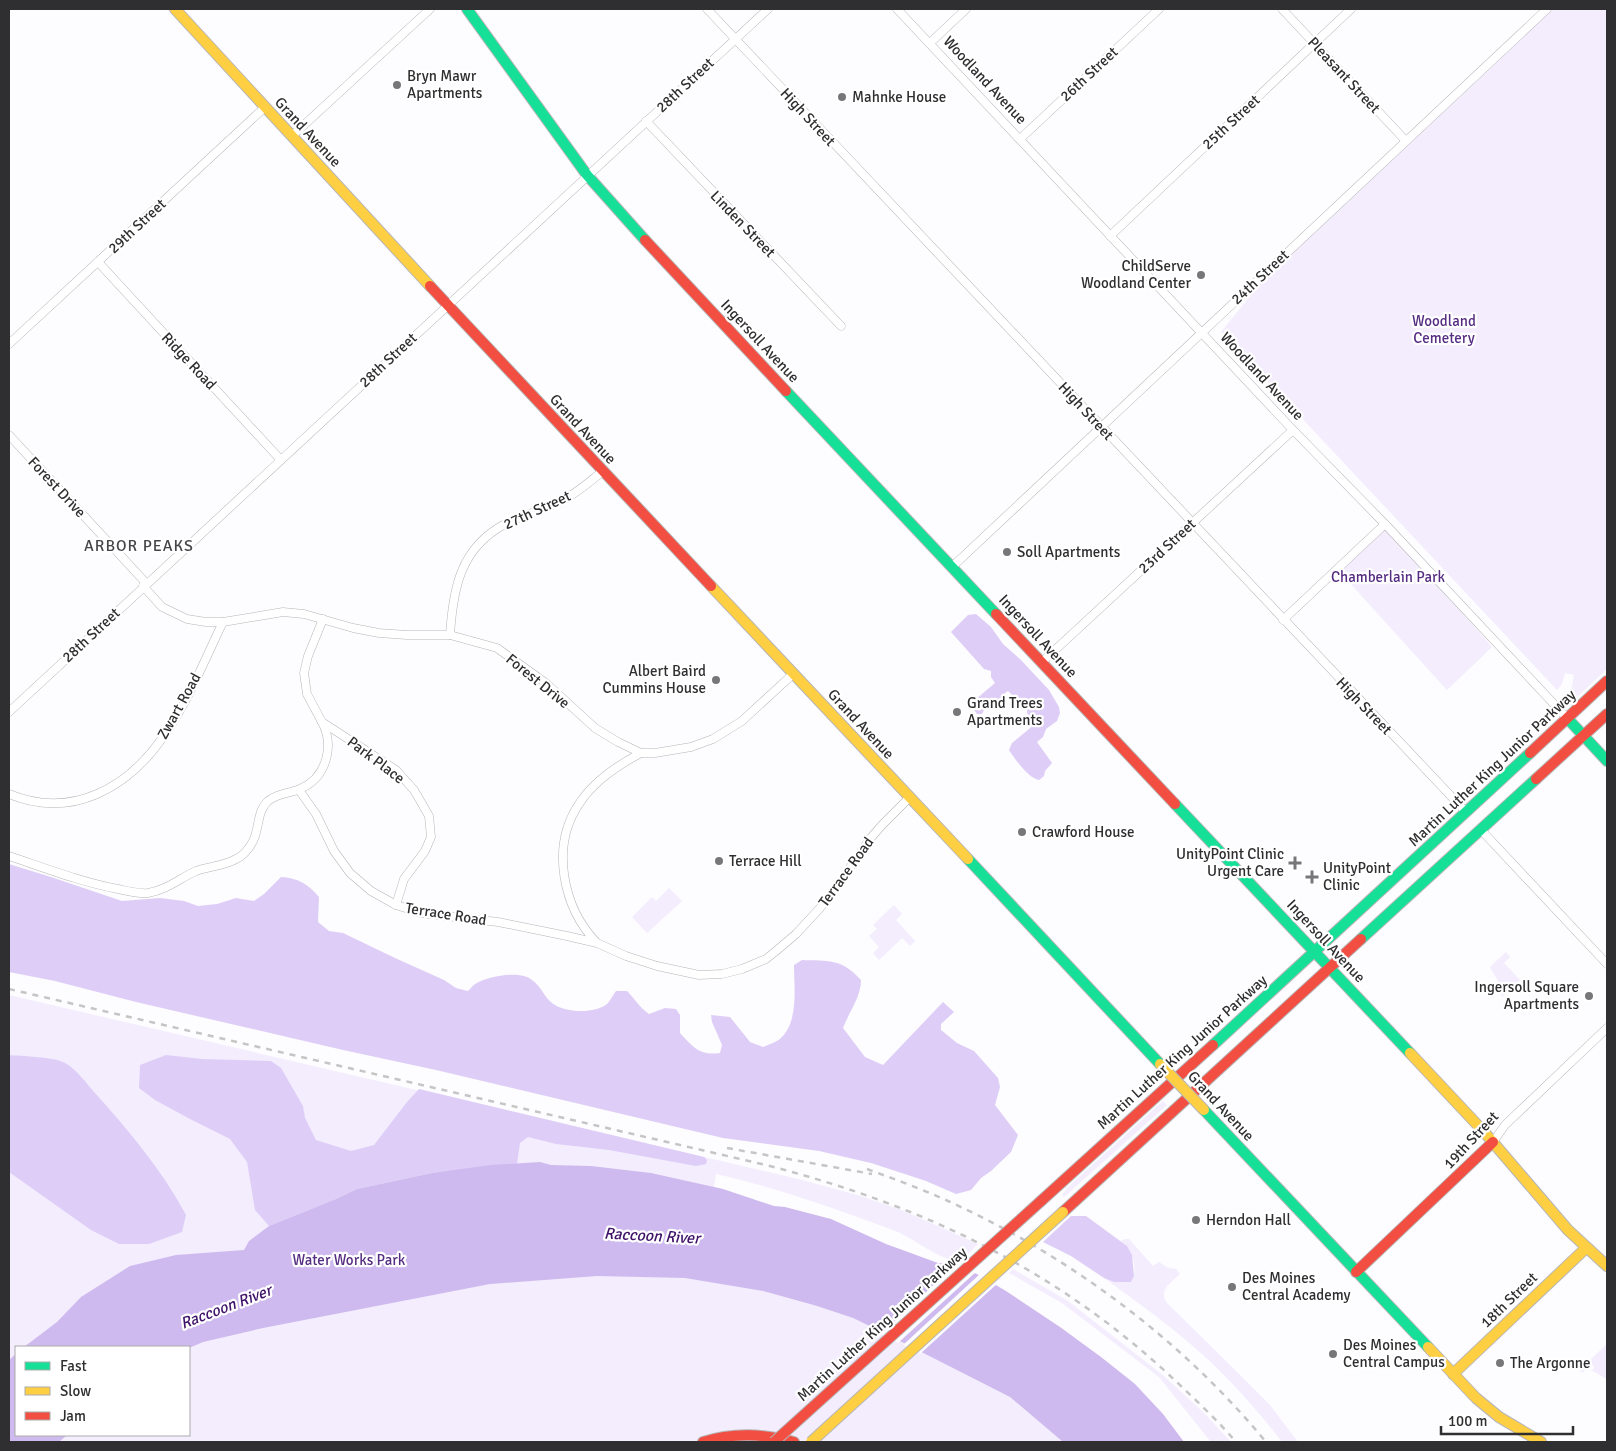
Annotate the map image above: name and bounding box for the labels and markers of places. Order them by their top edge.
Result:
place label: Bryn Mawr Apartments [407,67,483,102]
marker: Bryn Mawr Apartments [391,79,403,91]
place label: Mahnke House [852,88,946,106]
marker: Mahnke House [836,91,848,103]
place label: ChildServe Woodland Center [1081,257,1191,292]
marker: ChildServe Woodland Center [1195,269,1207,281]
place label: Soll Apartments [1017,543,1121,561]
marker: Soll Apartments [1001,546,1013,558]
place label: Albert Baird Cummins House [603,662,706,697]
marker: Albert Baird Cummins House [710,674,722,686]
place label: Grand Trees Apartments [967,694,1043,729]
marker: Grand Trees Apartments [951,706,963,718]
place label: Crawford House [1032,823,1135,841]
marker: Crawford House [1016,826,1028,838]
place label: UnityPoint Clinic Urgent Care [1176,845,1284,880]
place label: Terrace Hill [729,852,802,870]
marker: Terrace Hill [713,855,725,867]
marker: UnityPoint Clinic Urgent Care [1288,856,1302,870]
place label: UnityPoint Clinic [1323,859,1391,894]
marker: UnityPoint Clinic [1305,870,1319,884]
place label: Ingersoll Square Apartments [1474,978,1579,1013]
marker: Ingersoll Square Apartments [1583,990,1595,1002]
place label: Herndon Hall [1206,1211,1291,1229]
marker: Herndon Hall [1190,1214,1202,1226]
place label: Des Moines Central Academy [1242,1269,1350,1304]
marker: Des Moines Central Academy [1226,1281,1238,1293]
place label: Des Moines Central Campus [1343,1336,1445,1371]
marker: Des Moines Central Campus [1327,1348,1339,1360]
place label: The Argonne [1510,1354,1591,1372]
marker: The Argonne [1494,1357,1506,1369]

